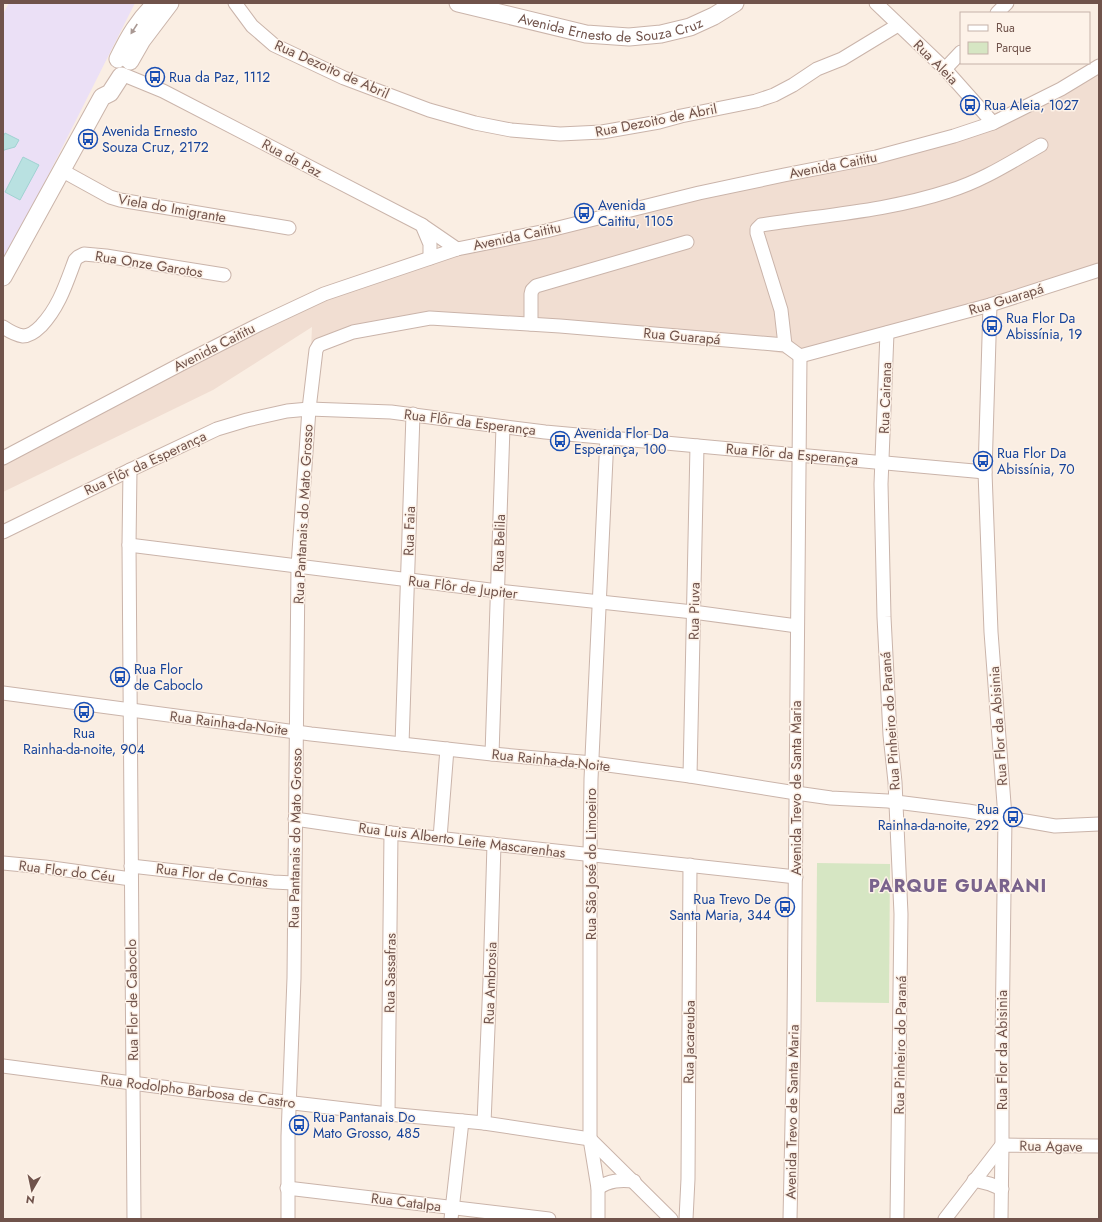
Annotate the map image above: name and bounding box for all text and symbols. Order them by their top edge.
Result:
street label: Avenida Ernesto de Souza Cruz [516,8,706,47]
legend [960,12,1090,64]
text: Rua [996,19,1015,37]
one-way arrow [130,23,137,34]
street label: Rua Dezoito de Abril [271,35,393,103]
street label: Rua Aleia [909,35,963,89]
text: Parque [996,39,1031,57]
bus stop icon: Rua da Paz, 1112 [144,66,166,88]
place label: Rua da Paz, 1112 [169,67,270,87]
bus stop icon: Rua Aleia, 1027 [959,94,981,116]
place label: Rua Aleia, 1027 [984,95,1079,115]
street label: Rua Dezoito de Abril [593,98,719,142]
place label: Avenida Ernesto Souza Cruz, 2172 [102,121,209,157]
bus stop icon: Avenida Ernesto Souza Cruz, 2172 [77,128,99,150]
street label: Rua da Paz [258,134,326,182]
street label: Avenida Caititu [787,147,879,183]
street label: Viela do Imigrante [116,189,228,227]
place label: Avenida Caititu, 1105 [598,195,673,231]
bus stop icon: Avenida Caititu, 1105 [573,202,595,224]
street label: Avenida Caititu [471,217,563,255]
street label: Rua Onze Garotos [94,246,205,282]
street label: Rua Guarapá [966,278,1046,320]
place label: Rua Flor Da Abissínia, 19 [1006,308,1082,344]
bus stop icon: Rua Flor Da Abissínia, 19 [981,315,1003,337]
street label: Avenida Caititu [170,318,258,376]
street label: Rua Guarapá [643,323,721,349]
street label: Rua Cairana [874,362,896,434]
street label: Rua Flôr da Esperança [403,404,537,440]
street label: Rua Pantanais do Mato Grosso [288,423,318,605]
place label: Avenida Flor Da Esperança, 100 [574,423,669,459]
street label: Rua Flôr da Esperança [81,426,209,500]
bus stop icon: Avenida Flor Da Esperança, 100 [549,430,571,452]
street label: Rua Flôr da Esperança [725,438,859,470]
place label: Rua Flor Da Abissínia, 70 [997,443,1075,479]
bus stop icon: Rua Flor Da Abissínia, 70 [972,450,994,472]
street label: Rua Faia [398,506,420,556]
street label: Rua Belila [488,514,510,572]
street label: Rua Flôr de Jupiter [407,570,519,604]
street label: Rua Piuva [683,582,705,640]
street label: Rua Pinheiro do Paraná [875,651,905,791]
place label: Rua Flor de Caboclo [134,659,203,695]
bus stop icon: Rua Flor de Caboclo [109,666,131,688]
street label: Rua Flor da Abisinia [984,666,1012,786]
street label: Avenida Trevo de Santa Maria [786,700,806,876]
bus stop icon: Rua Rainha-da-noite, 904 [73,701,95,723]
street label: Rua Rainha-da-Noite [169,706,289,740]
place label: Rua Rainha-da-noite, 904 [23,723,145,759]
street label: Rua Rainha-da-Noite [491,744,611,776]
street label: Rua Pantanais do Mato Grosso [283,747,307,928]
street label: Rua São José do Limoeiro [581,788,601,940]
place label: Rua Rainha-da-noite, 292 [878,799,999,835]
bus stop icon: Rua Rainha-da-noite, 292 [1002,806,1024,828]
street label: Rua Luis Alberto Leite Mascarenhas [357,817,567,863]
street label: Rua Flor do Céu [18,855,116,887]
street label: Rua Flor de Contas [155,858,270,892]
district label: PARQUE GUARANI [869,873,1047,899]
place label: Rua Trevo De Santa Maria, 344 [669,889,771,925]
bus stop icon: Rua Trevo De Santa Maria, 344 [774,896,796,918]
street label: Rua Sassafras [379,933,401,1013]
street label: Rua Flor de Caboclo [121,939,143,1061]
street label: Rua Ambrosia [479,941,501,1025]
street label: Rua Pinheiro do Paraná [889,975,911,1115]
street label: Rua Flor da Abisinia [992,990,1012,1110]
street label: Rua Jacareuba [678,1000,700,1084]
street label: Avenida Trevo de Santa Maria [780,1024,804,1200]
street label: Rua Rodolpho Barbosa de Castro [99,1069,297,1113]
place label: Rua Pantanais Do Mato Grosso, 485 [313,1107,420,1143]
bus stop icon: Rua Pantanais Do Mato Grosso, 485 [288,1114,310,1136]
street label: Rua Agave [1019,1135,1083,1157]
north arrow [12,1170,52,1210]
street label: Rua Catalpa [370,1188,442,1216]
text: N [25,1191,36,1208]

